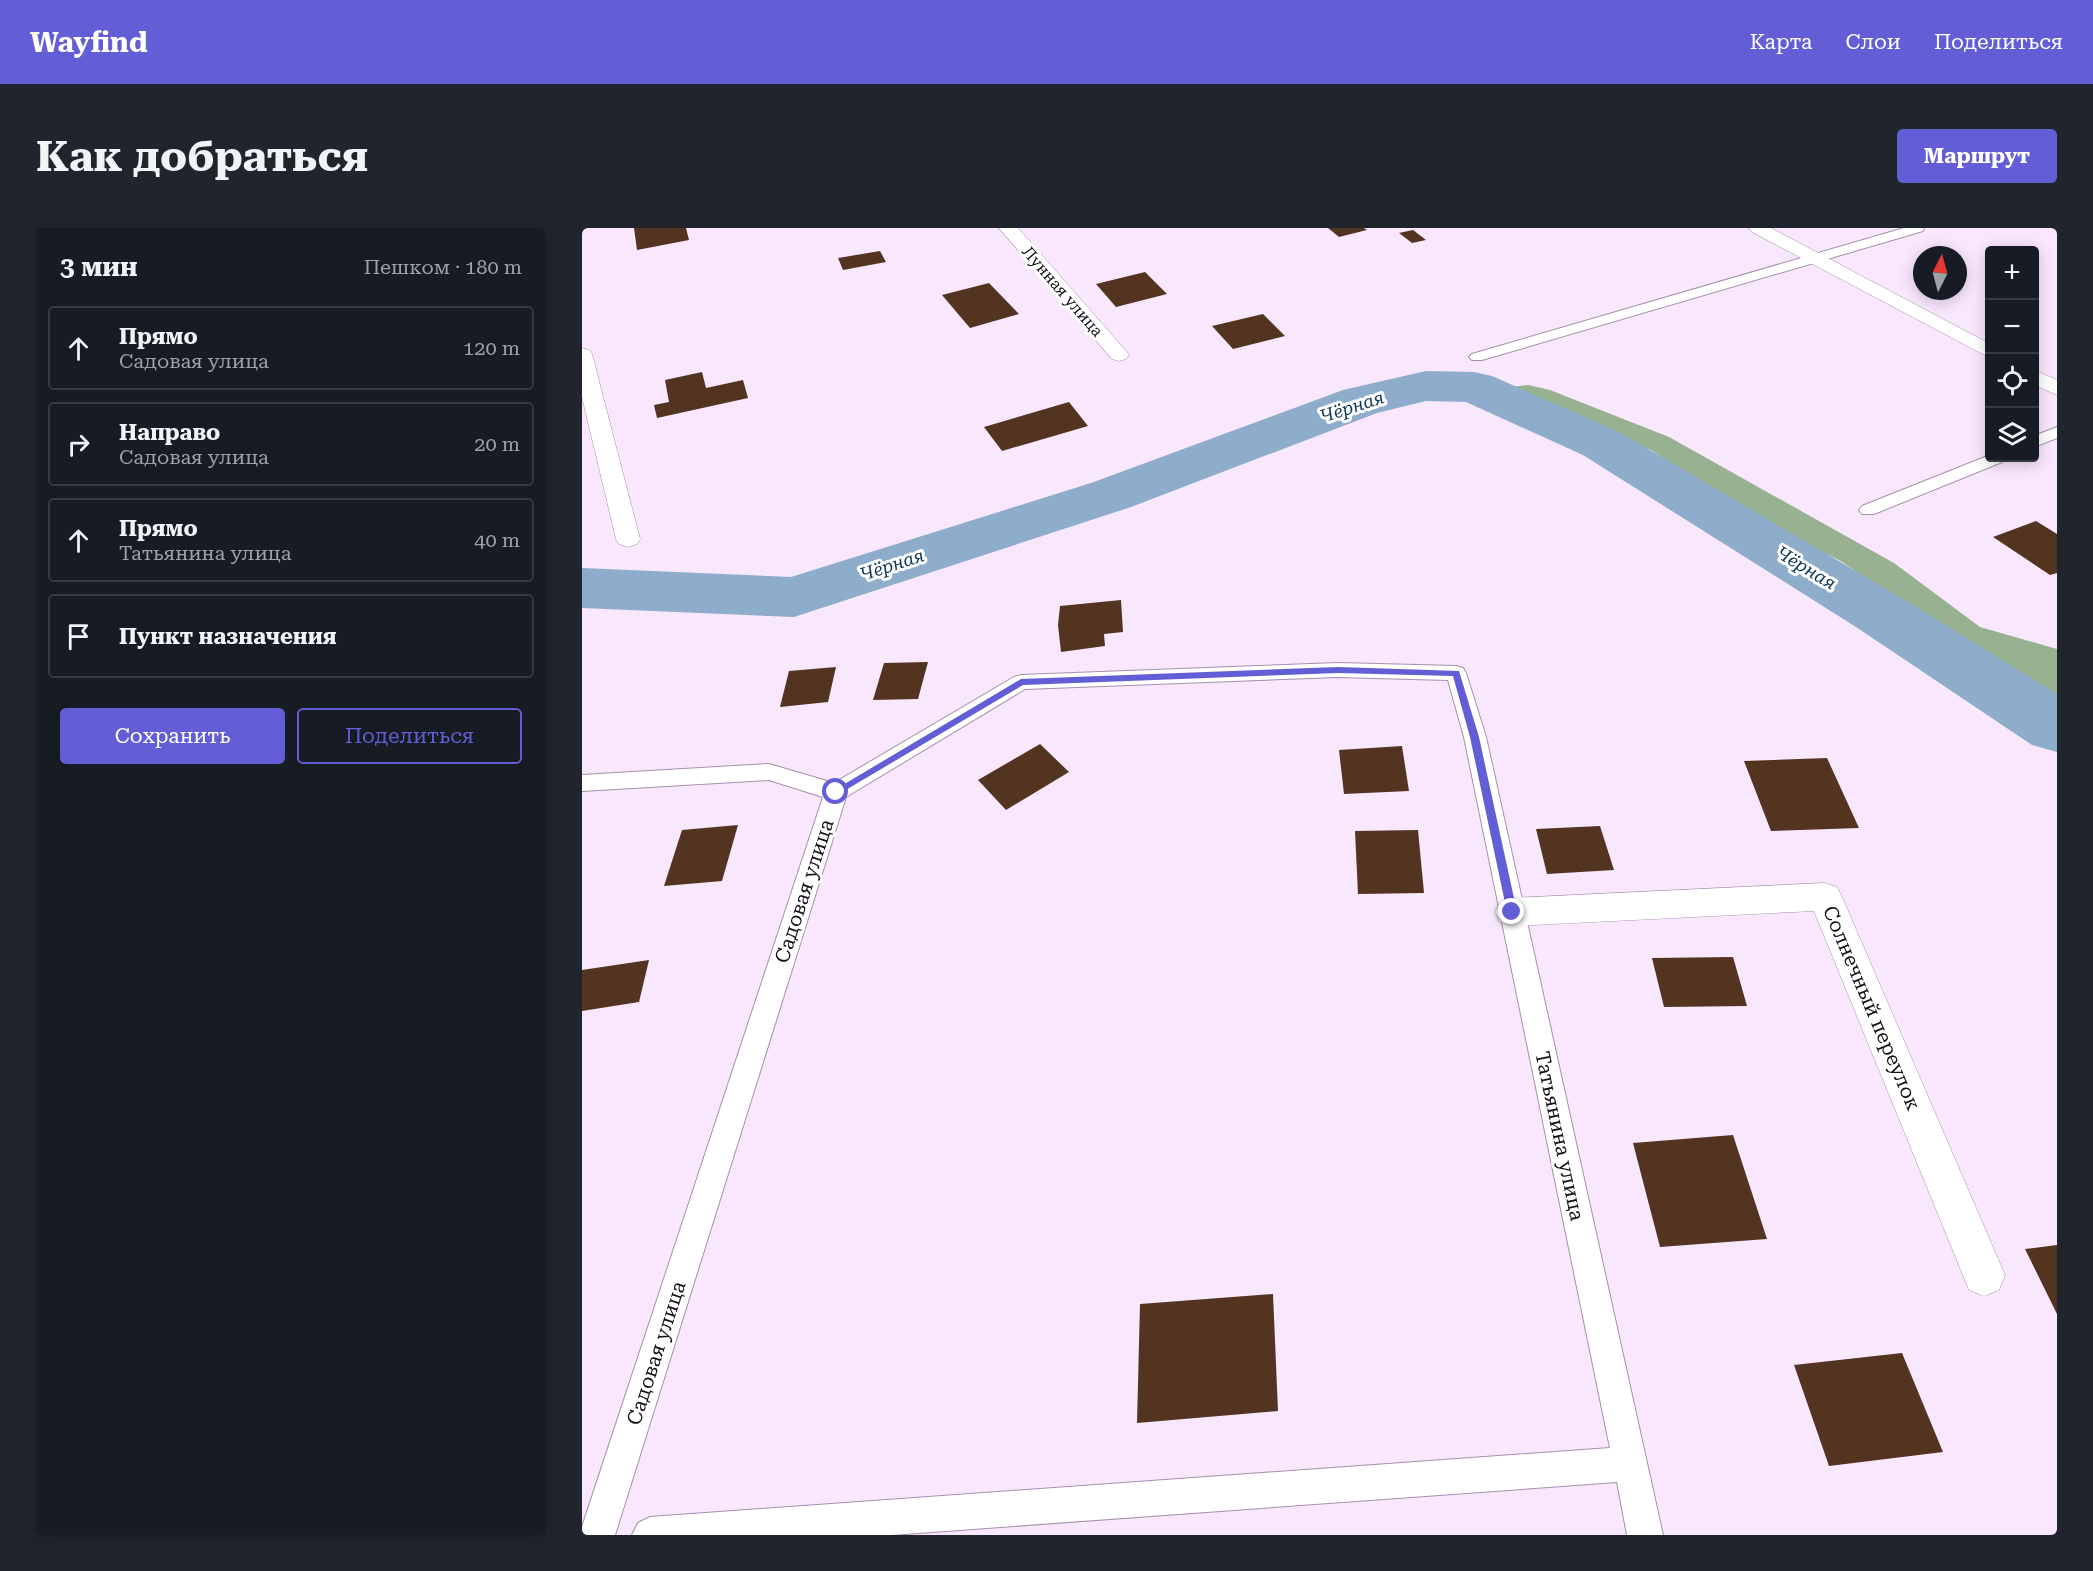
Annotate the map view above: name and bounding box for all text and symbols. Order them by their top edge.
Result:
text: Wayfind [30,26,148,59]
text: Карта [1750,30,1813,54]
text: Слои [1846,30,1901,54]
text: Поделиться [1934,30,2063,54]
button: Маршрут [1897,129,2057,183]
text: Как добраться [36,132,368,181]
street label: Лунная улица [1018,242,1107,341]
north arrow [1913,246,1967,300]
map controls [1985,246,2039,462]
button: + [1985,246,2039,300]
text: 3 мин [60,252,138,282]
text: Пешком · 180 m [364,255,522,279]
button: − [1985,300,2039,354]
text: Прямо [119,324,198,349]
icon: ahead [62,332,95,365]
text: 120 m [463,336,520,360]
text: Садовая улица [119,349,269,373]
button: locate [1985,354,2039,408]
water label: Чёрная [1317,386,1387,427]
button: layers [1985,408,2039,462]
text: Направо [119,420,220,445]
icon: right [62,428,95,461]
text: 20 m [474,432,520,456]
text: Садовая улица [119,445,269,469]
text: Прямо [119,516,198,541]
icon: ahead [62,524,95,557]
text: 40 m [474,528,520,552]
text: Татьянина улица [119,541,291,565]
water label: Чёрная [1772,541,1840,594]
water label: Чёрная [857,544,927,585]
icon: arrive [62,620,95,653]
text: Пункт назначения [119,624,337,649]
button: Сохранить [60,708,285,764]
button: Поделиться [297,708,522,764]
route start [822,778,848,804]
street label: Садовая улица [769,816,839,966]
route end [1498,898,1524,924]
street label: Солнечный переулок [1818,902,1926,1114]
street label: Татьянина улица [1530,1049,1590,1223]
street label: Садовая улица [621,1278,691,1428]

